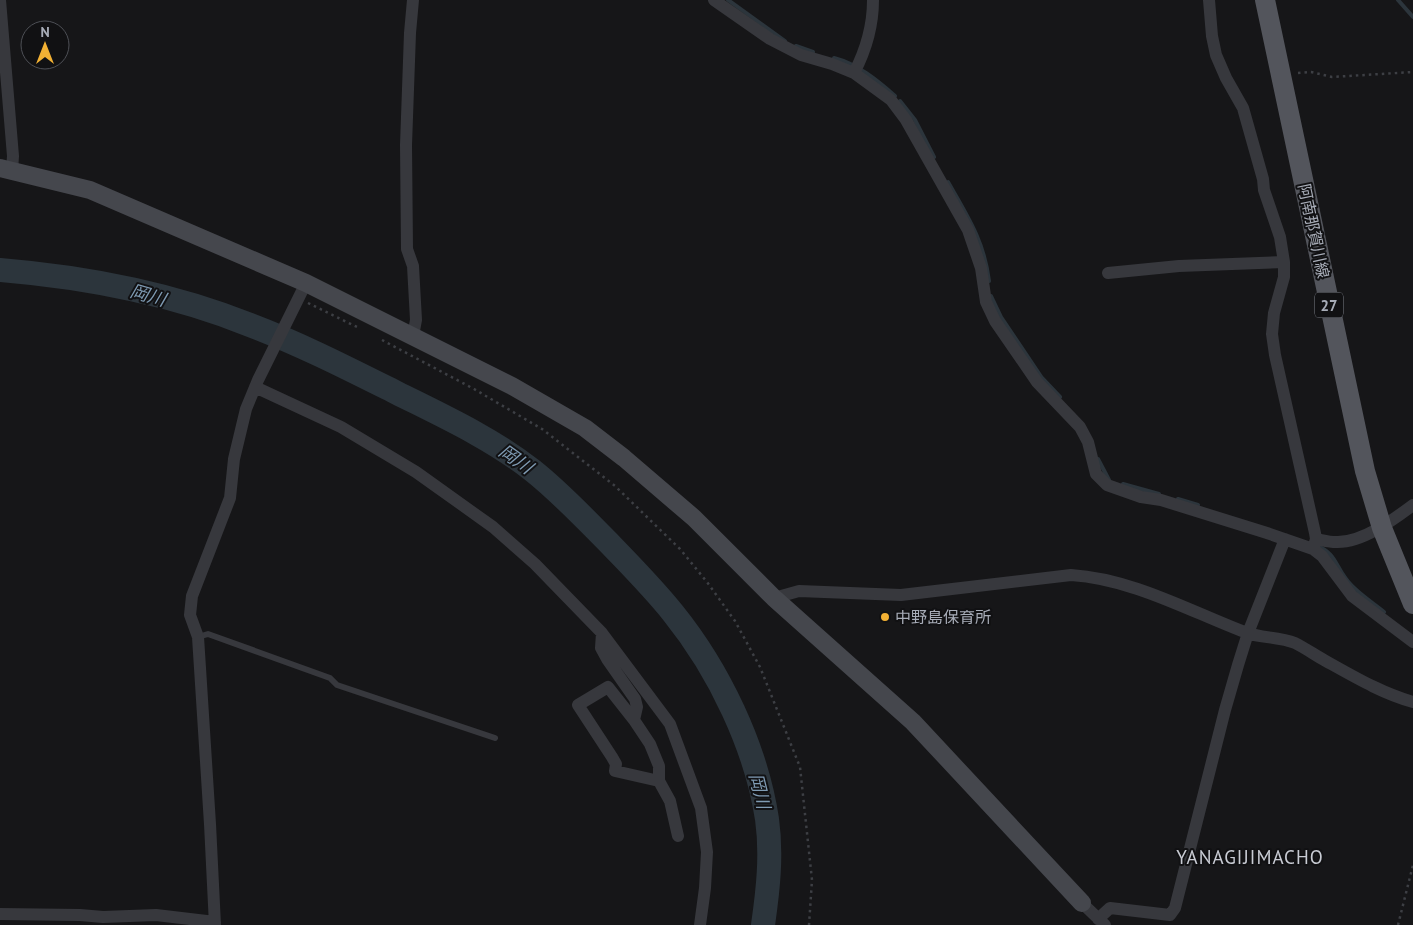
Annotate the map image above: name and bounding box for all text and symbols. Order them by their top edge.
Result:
north arrow [20,20,70,70]
text: N [40,23,50,41]
street label: 阿南那賀川線 [1294,182,1334,280]
water label: 岡川 [128,279,170,312]
road number: 27 [1315,292,1343,318]
water label: 岡川 [495,439,539,480]
place label: 中野島保育所 [895,607,991,627]
marker: 中野島保育所 [879,611,891,623]
water label: 岡川 [744,771,776,813]
district label: YANAGIJIMACHO [1176,845,1324,869]

